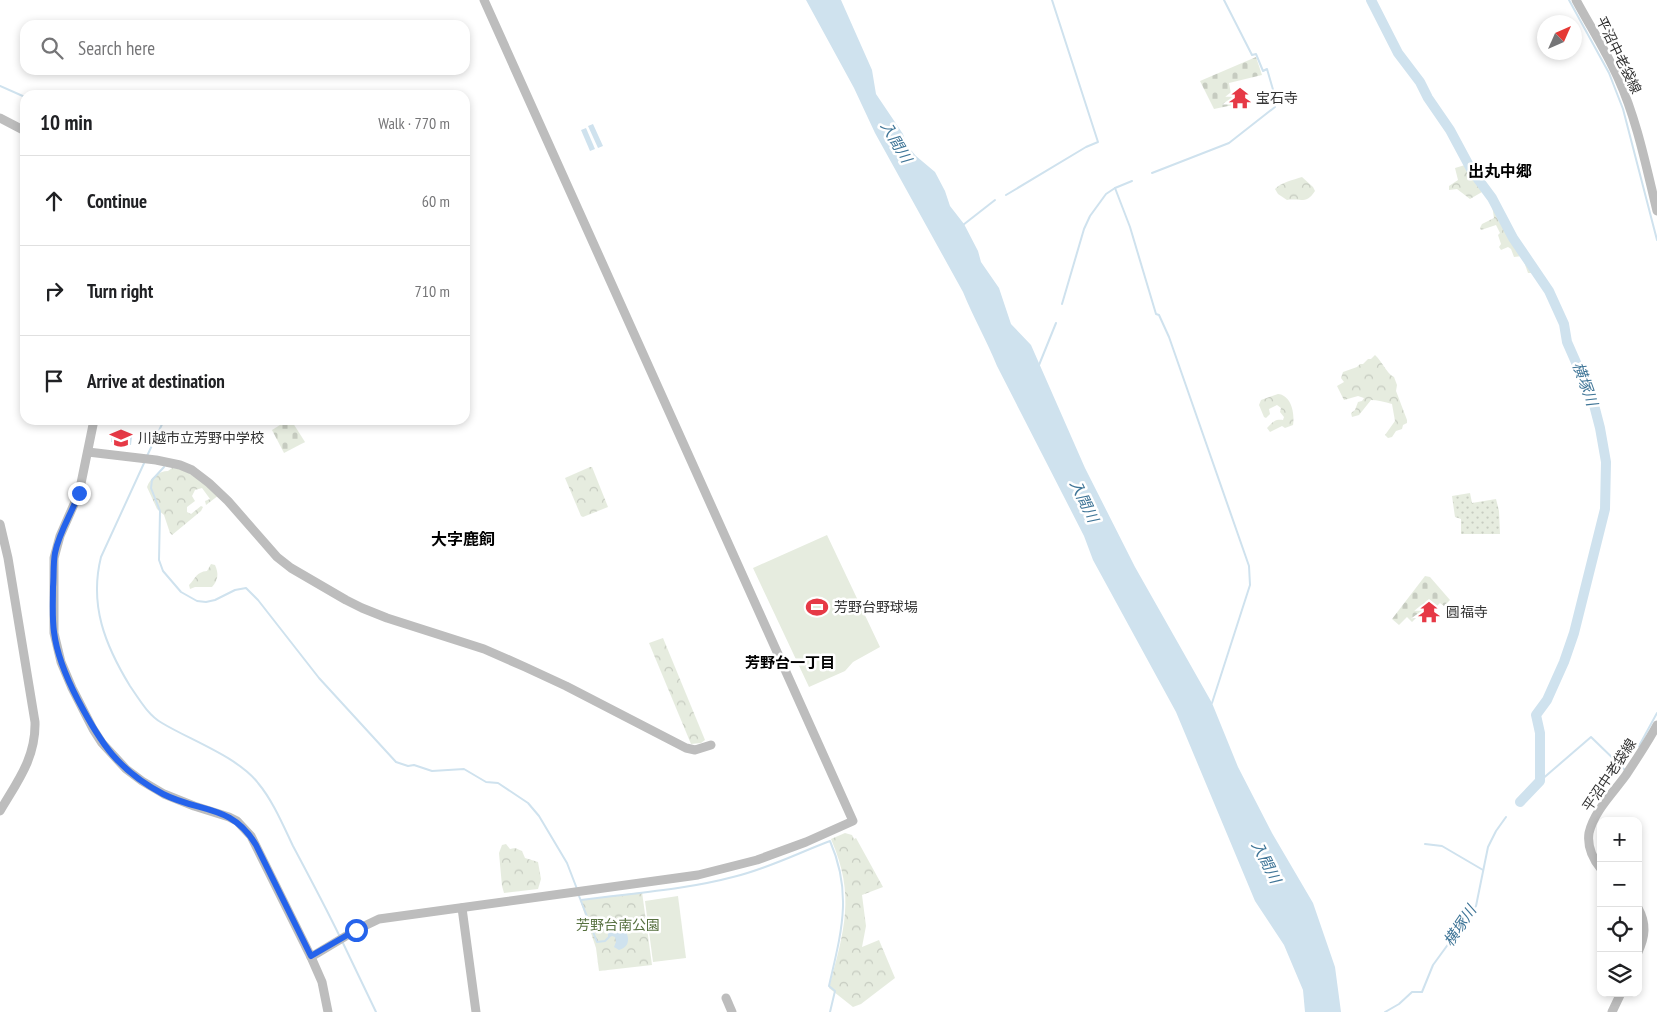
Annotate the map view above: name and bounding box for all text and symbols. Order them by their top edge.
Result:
street label: 平沼中老袋線 [1592,13,1646,97]
north arrow [1537,15,1582,60]
search box [20,20,470,75]
icon: search [38,34,66,62]
text: Search here [78,36,155,60]
temple icon: 宝石寺 [1227,85,1253,111]
place label: 宝石寺 [1256,89,1298,107]
text: 10 min [40,109,92,136]
text: Walk · 770 m [378,113,450,133]
water label: 入間川 [877,118,917,168]
district label: 出丸中郷 [1468,161,1532,181]
icon: ahead [40,187,68,215]
text: Continue [87,189,147,213]
text: 60 m [422,191,450,211]
icon: right [40,277,68,305]
text: Turn right [87,279,153,303]
text: 710 m [415,281,450,301]
water label: 横塚川 [1569,359,1603,410]
icon: arrive [40,367,68,395]
text: Arrive at destination [87,369,225,393]
school or university icon: 川越市立芳野中学校 [108,425,134,451]
place label: 川越市立芳野中学校 [138,429,264,447]
water label: 入間川 [1066,476,1104,527]
route end [68,482,91,505]
district label: 大字鹿飼 [431,529,495,549]
sports icon: 芳野台野球場 [804,594,830,620]
place label: 芳野台野球場 [834,598,918,616]
temple icon: 圓福寺 [1416,599,1442,625]
place label: 圓福寺 [1446,603,1488,621]
district label: 芳野台一丁目 [745,653,835,672]
street label: 平沼中老袋線 [1578,735,1640,815]
map controls [1597,817,1642,997]
button: + [1597,817,1642,862]
water label: 入間川 [1248,837,1286,888]
button: − [1597,862,1642,907]
water label: 横塚川 [1439,900,1481,950]
button: locate [1597,907,1642,952]
park label: 芳野台南公園 [576,916,660,934]
route start [345,919,368,942]
button: layers [1597,952,1642,997]

